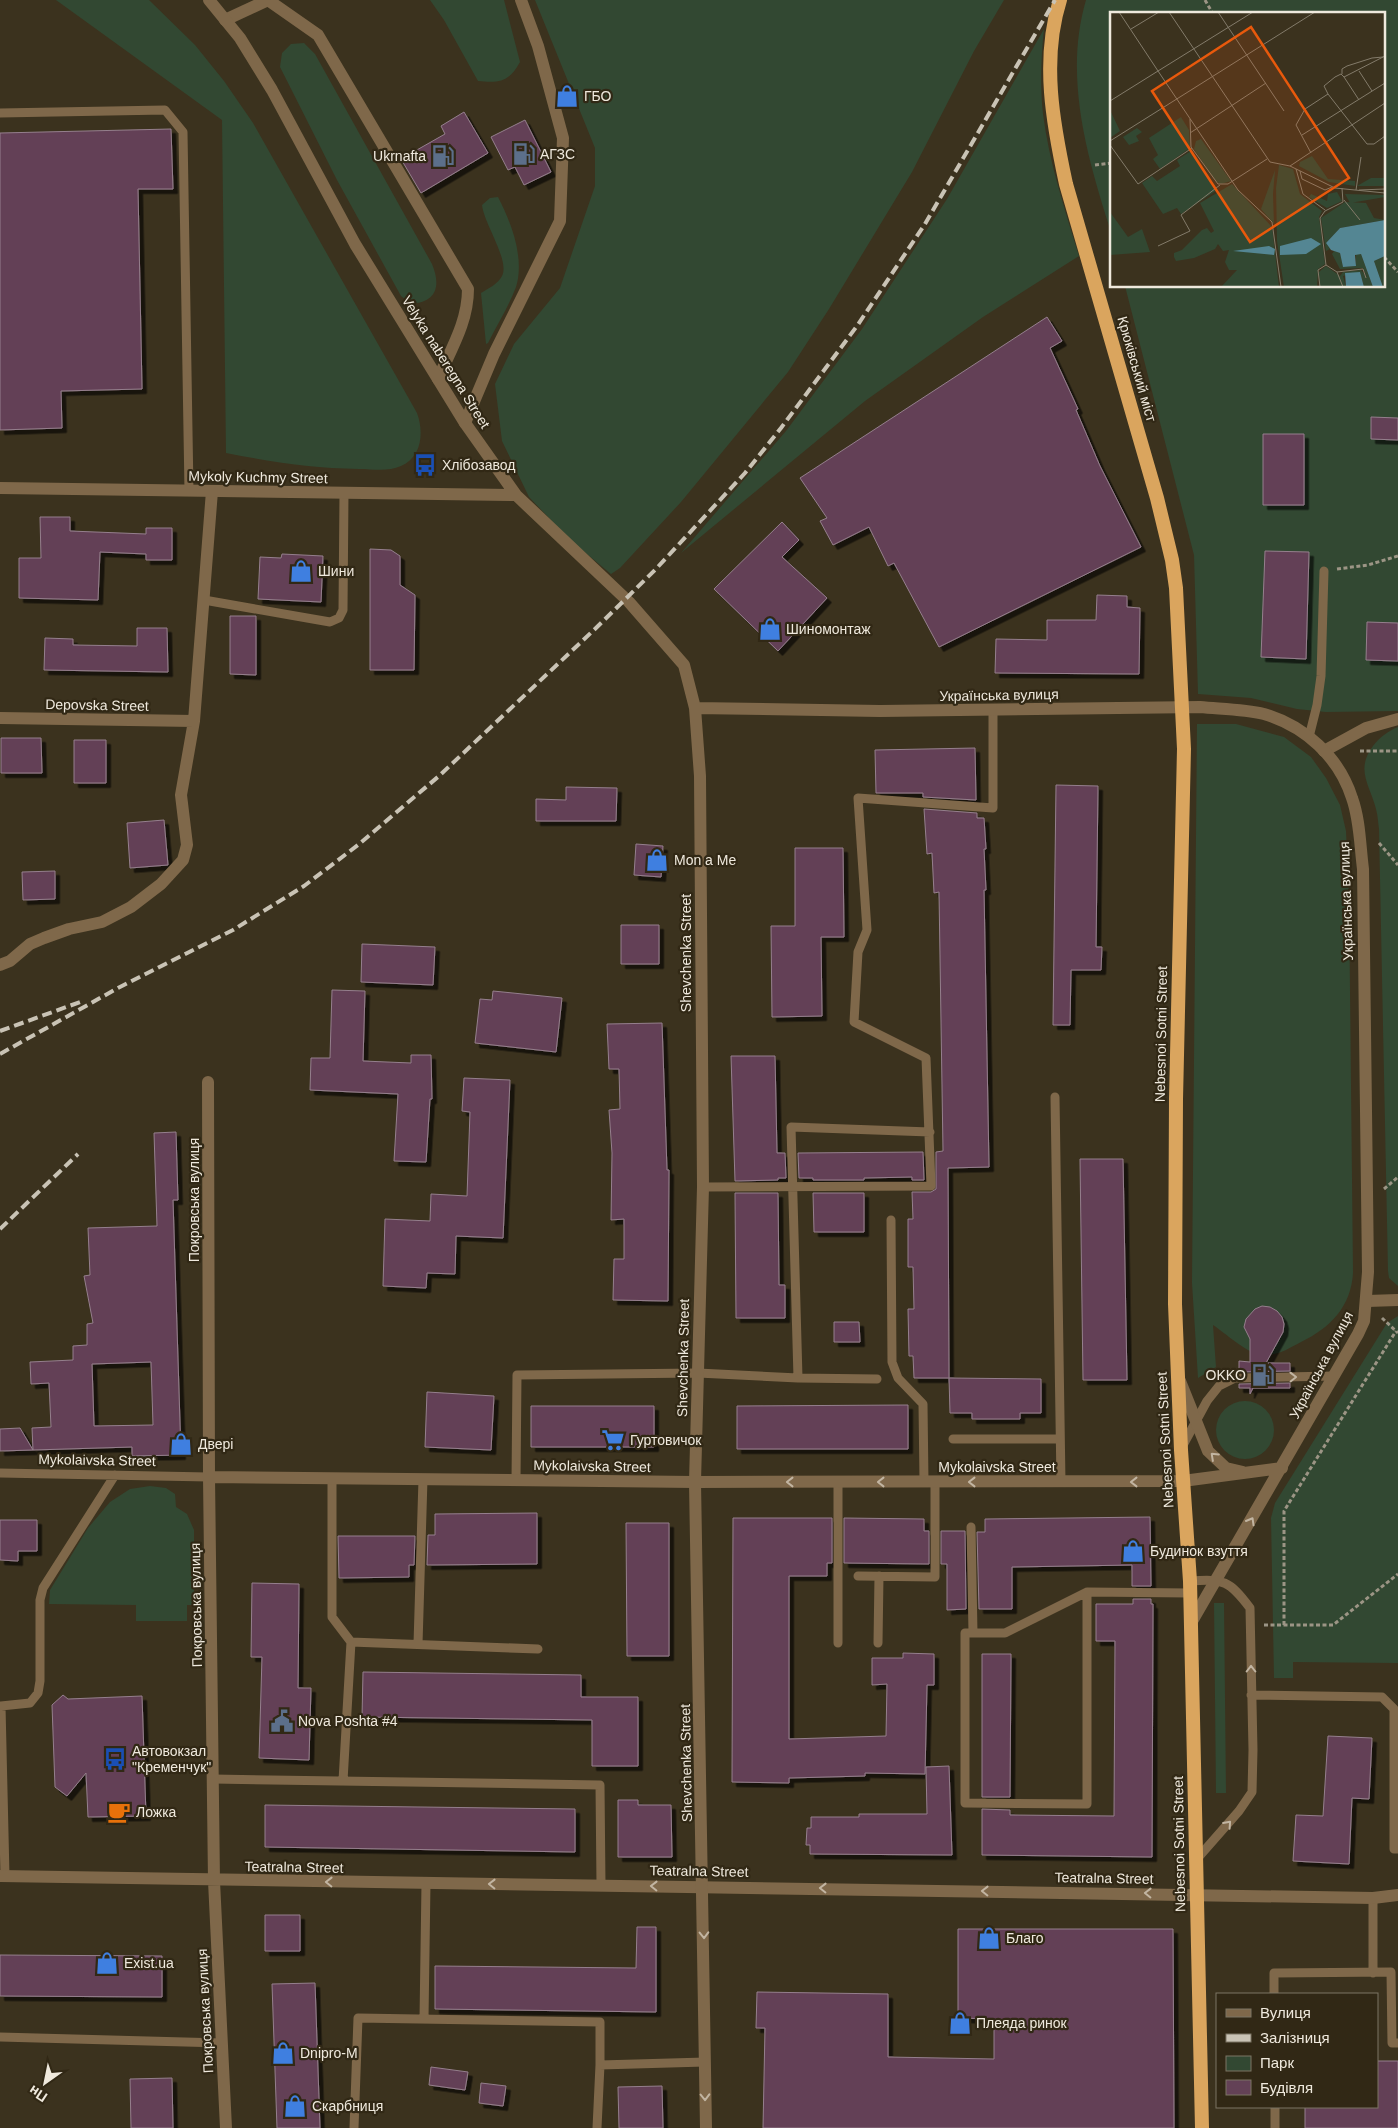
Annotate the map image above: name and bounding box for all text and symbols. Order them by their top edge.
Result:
inset map [1110,12,1386,288]
shop icon: ГБО [554,83,580,109]
place label: ГБО [584,88,612,104]
fuel station icon: АГЗС [511,141,537,167]
fuel station icon: Ukrnafta [430,143,456,169]
place label: АГЗС [540,146,575,162]
place label: Ukrnafta [373,148,426,164]
street label: Velyka naberegna Street [399,293,493,431]
street label: Крюківський міст [1114,314,1160,424]
bus stop icon: Хлібозавод [412,452,438,478]
place label: Хлібозавод [442,457,515,473]
street label: Mykoly Kuchmy Street [188,468,328,486]
shop icon: Шини [288,558,314,584]
place label: Шини [318,563,354,579]
shop icon: Шиномонтаж [757,616,783,642]
place label: Шиномонтаж [786,621,871,637]
street label: Українська вулиця [939,686,1059,704]
street label: Depovska Street [45,696,149,714]
street label: Українська вулиця [1336,841,1356,961]
shop icon: Mon a Me [644,847,670,873]
place label: Mon a Me [674,852,736,868]
street label: Shevchenka Street [678,894,694,1012]
street label: Nebesnoi Sotni Street [1152,966,1170,1102]
street label: Покровська вулиця [186,1138,202,1262]
street label: Shevchenka Street [674,1299,692,1417]
street label: Українська вулиця [1286,1309,1356,1421]
fuel station icon: OKKO [1250,1362,1276,1388]
place label: OKKO [1206,1367,1246,1383]
street label: Nebesnoi Sotni Street [1153,1371,1177,1508]
one-way arrow [1289,1372,1297,1382]
supermarket icon: Гуртовичок [600,1427,626,1453]
shop icon: Двері [168,1431,194,1457]
place label: Гуртовичок [630,1432,702,1448]
place label: Двері [198,1436,233,1452]
street label: Mykolaivska Street [38,1451,156,1469]
one-way arrow [1210,1453,1219,1462]
street label: Mykolaivska Street [533,1457,651,1475]
street label: Mykolaivska Street [938,1459,1056,1475]
one-way arrow [785,1477,793,1487]
one-way arrow [877,1477,884,1487]
one-way arrow [968,1477,976,1487]
one-way arrow [1130,1477,1138,1487]
one-way arrow [1245,1517,1255,1526]
shop icon: Будинок взуття [1120,1538,1146,1564]
street label: Покровська вулиця [187,1543,205,1667]
place label: Будинок взуття [1150,1543,1248,1559]
one-way arrow [1246,1665,1256,1673]
street label: Shevchenka Street [677,1704,695,1822]
public building icon: Nova Poshta #4 [269,1708,295,1734]
place label: Nova Poshta #4 [298,1713,398,1729]
place label: Автовокзал "Кременчук" [132,1743,211,1775]
bus stop icon: Автовокзал "Кременчук" [102,1746,128,1772]
street label: Nebesnoi Sotni Street [1170,1776,1188,1912]
cafe icon: Ложка [106,1799,132,1825]
place label: Ложка [136,1804,177,1820]
one-way arrow [1222,1820,1231,1829]
street label: Teatralna Street [244,1858,344,1876]
street label: Teatralna Street [649,1862,749,1880]
street label: Teatralna Street [1054,1869,1154,1887]
one-way arrow [325,1877,333,1887]
one-way arrow [488,1879,496,1889]
one-way arrow [650,1881,658,1891]
one-way arrow [818,1883,826,1893]
one-way arrow [981,1886,988,1896]
one-way arrow [1143,1888,1151,1899]
shop icon: Благо [976,1925,1002,1951]
place label: Благо [1006,1930,1044,1946]
one-way arrow [699,1932,709,1939]
street label: Покровська вулиця [194,1948,216,2074]
shop icon: Exist.ua [94,1950,120,1976]
place label: Exist.ua [124,1955,174,1971]
legend [1216,1993,1378,2108]
text: Вулиця [1260,2004,1311,2021]
shop icon: Плеяда ринок [947,2010,973,2036]
place label: Плеяда ринок [976,2015,1068,2031]
text: Залізниця [1260,2029,1330,2046]
shop icon: Dnipro-M [270,2040,296,2066]
place label: Dnipro-M [300,2045,358,2061]
text: Парк [1260,2054,1294,2071]
north arrow [20,2058,70,2108]
text: Будівля [1260,2079,1313,2096]
text: Пн [26,2082,50,2106]
shop icon: Скарбниця [282,2093,308,2119]
one-way arrow [700,2094,711,2102]
place label: Скарбниця [312,2098,383,2114]

